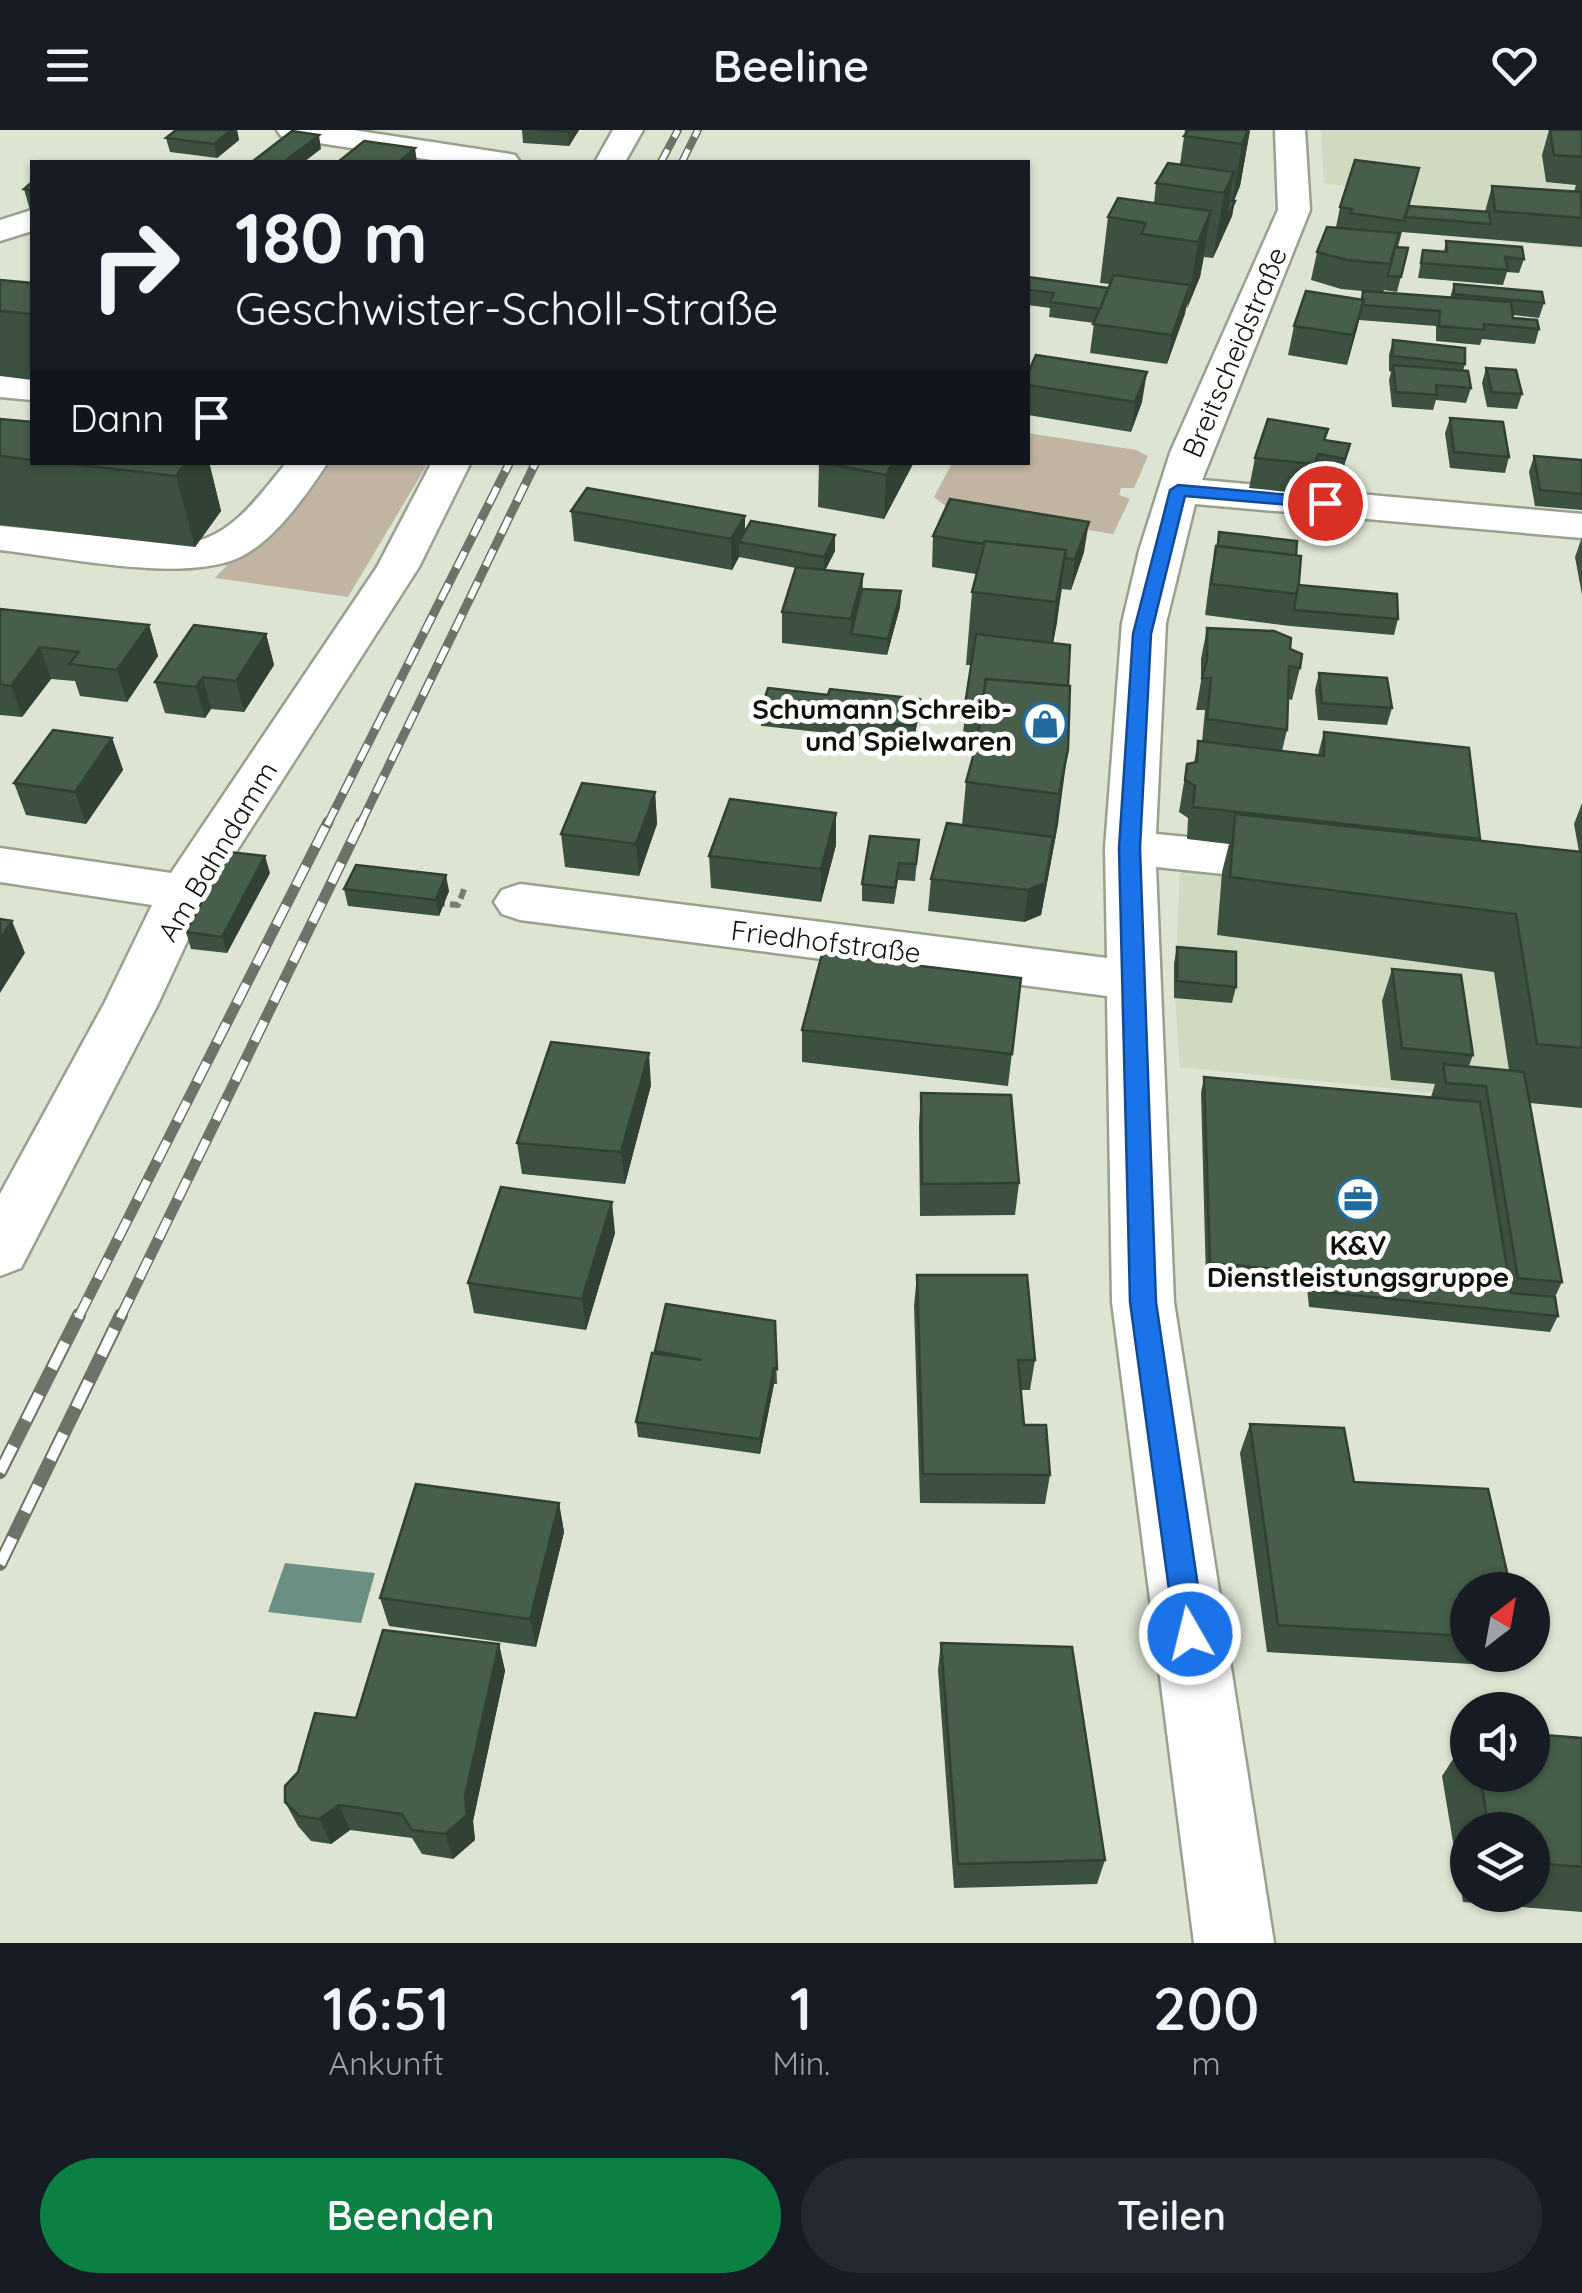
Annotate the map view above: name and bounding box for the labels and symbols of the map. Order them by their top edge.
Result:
street label: Breitscheidstraße [1174,241,1294,463]
pin [1283,461,1368,546]
place label: Schumann Schreib- und Spielwaren [752,691,1012,758]
shop icon: Schumann Schreib- und Spielwaren [1022,701,1068,747]
street label: Am Bahndamm [150,755,284,947]
street label: Friedhofstraße [729,912,923,970]
office icon: K&V Dienstleistungsgruppe [1335,1176,1381,1222]
place label: K&V Dienstleistungsgruppe [1207,1227,1509,1294]
north arrow [1450,1572,1550,1672]
position arrow [1138,1582,1242,1686]

